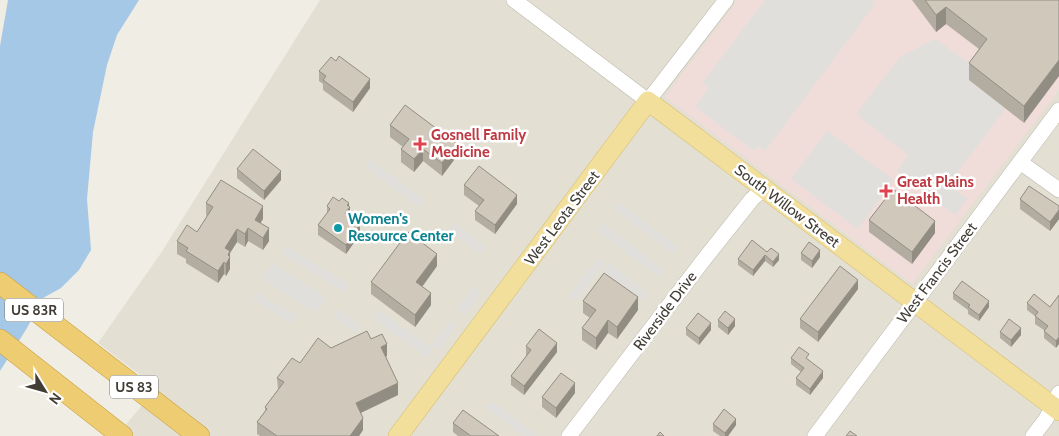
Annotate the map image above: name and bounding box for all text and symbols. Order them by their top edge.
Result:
place label: Gosnell Family Medicine [431,126,527,161]
marker: Gosnell Family Medicine [413,137,427,151]
street label: South Willow Street [731,161,843,251]
street label: West Leota Street [521,167,603,269]
place label: Great Plains Health [897,173,974,208]
marker: Great Plains Health [879,184,893,198]
place label: Women's Resource Center [348,210,453,245]
street label: West Francis Street [893,219,981,327]
marker: Women's Resource Center [332,222,344,234]
street label: Riverside Drive [629,268,701,354]
road number: US 83R [5,298,63,322]
north arrow [20,366,70,416]
road number: US 83 [110,376,158,398]
text: N [45,389,66,408]

